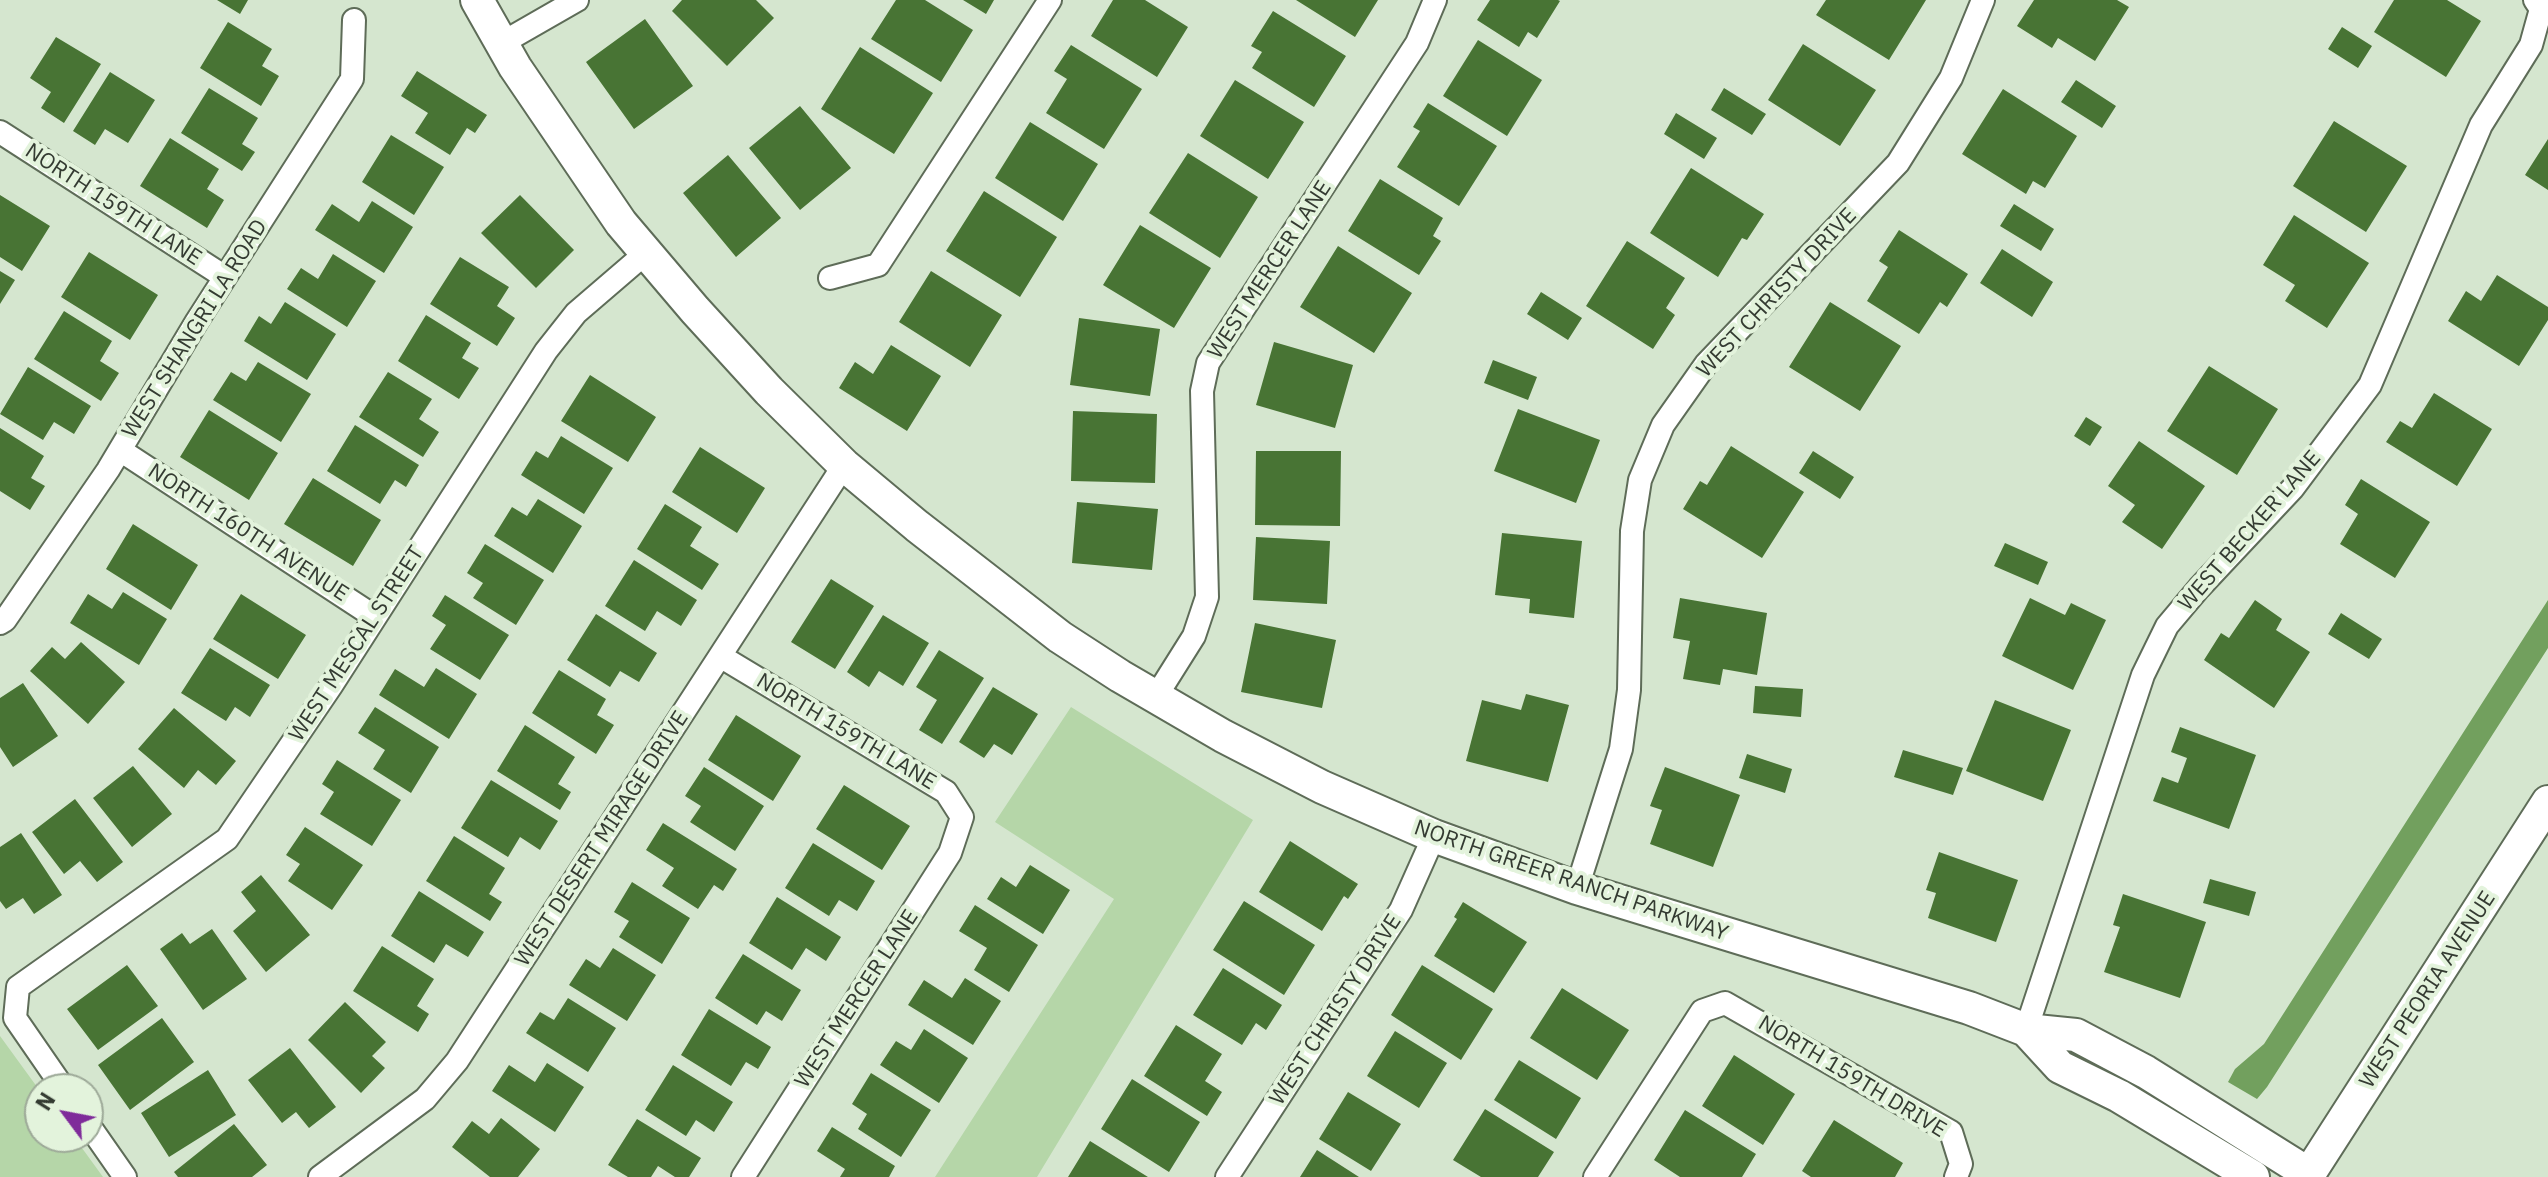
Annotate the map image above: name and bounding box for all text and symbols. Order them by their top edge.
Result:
street label: NORTH 159TH LANE [20,138,206,272]
street label: WEST MERCER LANE [1203,176,1337,364]
street label: WEST CHRISTY DRIVE [1692,203,1862,383]
street label: WEST SHANGRI LA ROAD [117,215,273,443]
street label: WEST BECKER LANE [2173,446,2327,616]
street label: NORTH 160TH AVENUE [143,458,353,608]
street label: WEST MESCAL STREET [284,541,430,747]
street label: NORTH 159TH LANE [751,668,941,796]
street label: WEST DESERT MIRAGE DRIVE [510,706,694,972]
street label: NORTH GREER RANCH PARKWAY [1411,815,1731,947]
street label: WEST PEORIA AVENUE [2354,887,2502,1093]
street label: WEST MERCER LANE [790,905,924,1093]
street label: WEST CHRISTY DRIVE [1264,910,1408,1110]
street label: NORTH 159TH DRIVE [1753,1010,1951,1144]
north arrow [24,1073,104,1153]
text: N [28,1087,61,1116]

